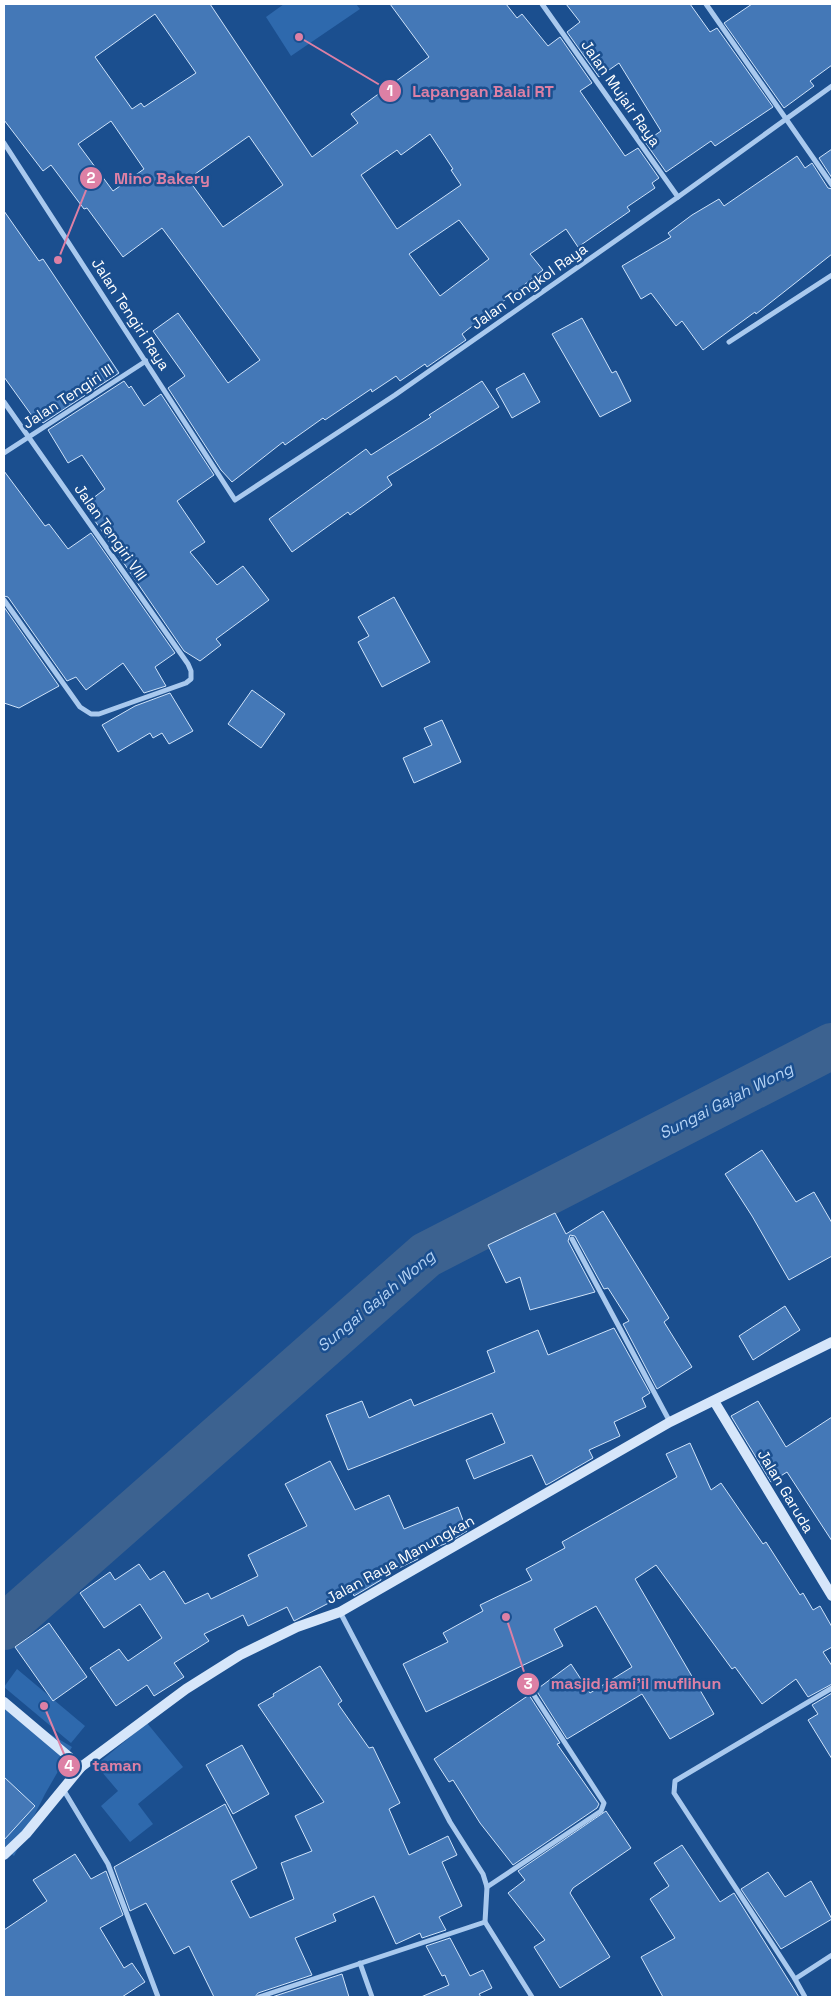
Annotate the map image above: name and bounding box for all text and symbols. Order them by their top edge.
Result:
street label: Jalan Mujair Raya [577,36,665,150]
callout: Lapangan Balai RT [377,76,564,107]
text: 1 [387,81,393,100]
text: Lapangan Balai RT [412,81,554,102]
callout: Mino Bakery [79,163,220,194]
text: 2 [87,168,96,187]
text: Mino Bakery [114,168,210,189]
street label: Jalan Tongkol Raya [467,239,591,333]
street label: Jalan Tengiri Raya [88,254,174,374]
street label: Jalan Tengiri III [19,359,117,433]
street label: Jalan Tengiri VIII [71,480,151,584]
water label: Sungai Gajah Wong [656,1058,797,1144]
water label: Sungai Gajah Wong [313,1245,440,1356]
street label: Jalan Garuda [754,1446,819,1537]
street label: Jalan Raya Manungkan [323,1510,477,1608]
callout: masjid jami'il muflihun [516,1668,731,1699]
text: masjid jami'il muflihun [551,1673,721,1694]
text: 3 [523,1674,533,1693]
callout: taman [57,1750,151,1781]
text: taman [92,1755,142,1776]
text: 4 [64,1756,74,1775]

